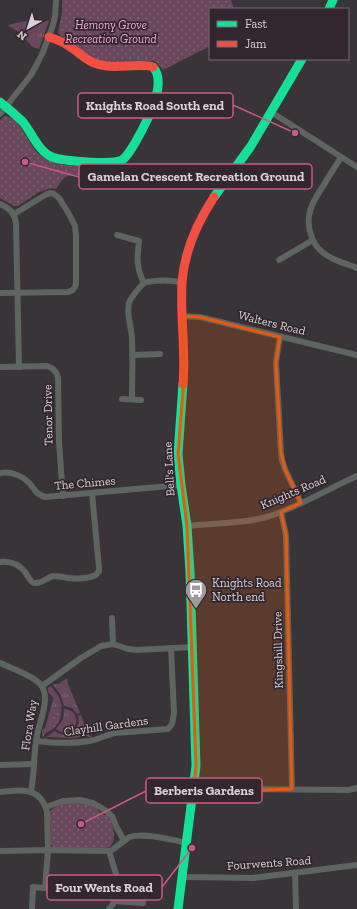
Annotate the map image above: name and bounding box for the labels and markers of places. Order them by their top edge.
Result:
callout: Knights Road South end [78,93,233,118]
callout: Gamelan Crescent Recreation Ground [79,164,312,189]
place label: Knights Road North end [212,576,282,604]
bus stop icon: Knights Road North end [183,577,209,610]
callout: Berberis Gardens [146,778,262,803]
callout: Four Wents Road [47,875,162,900]

